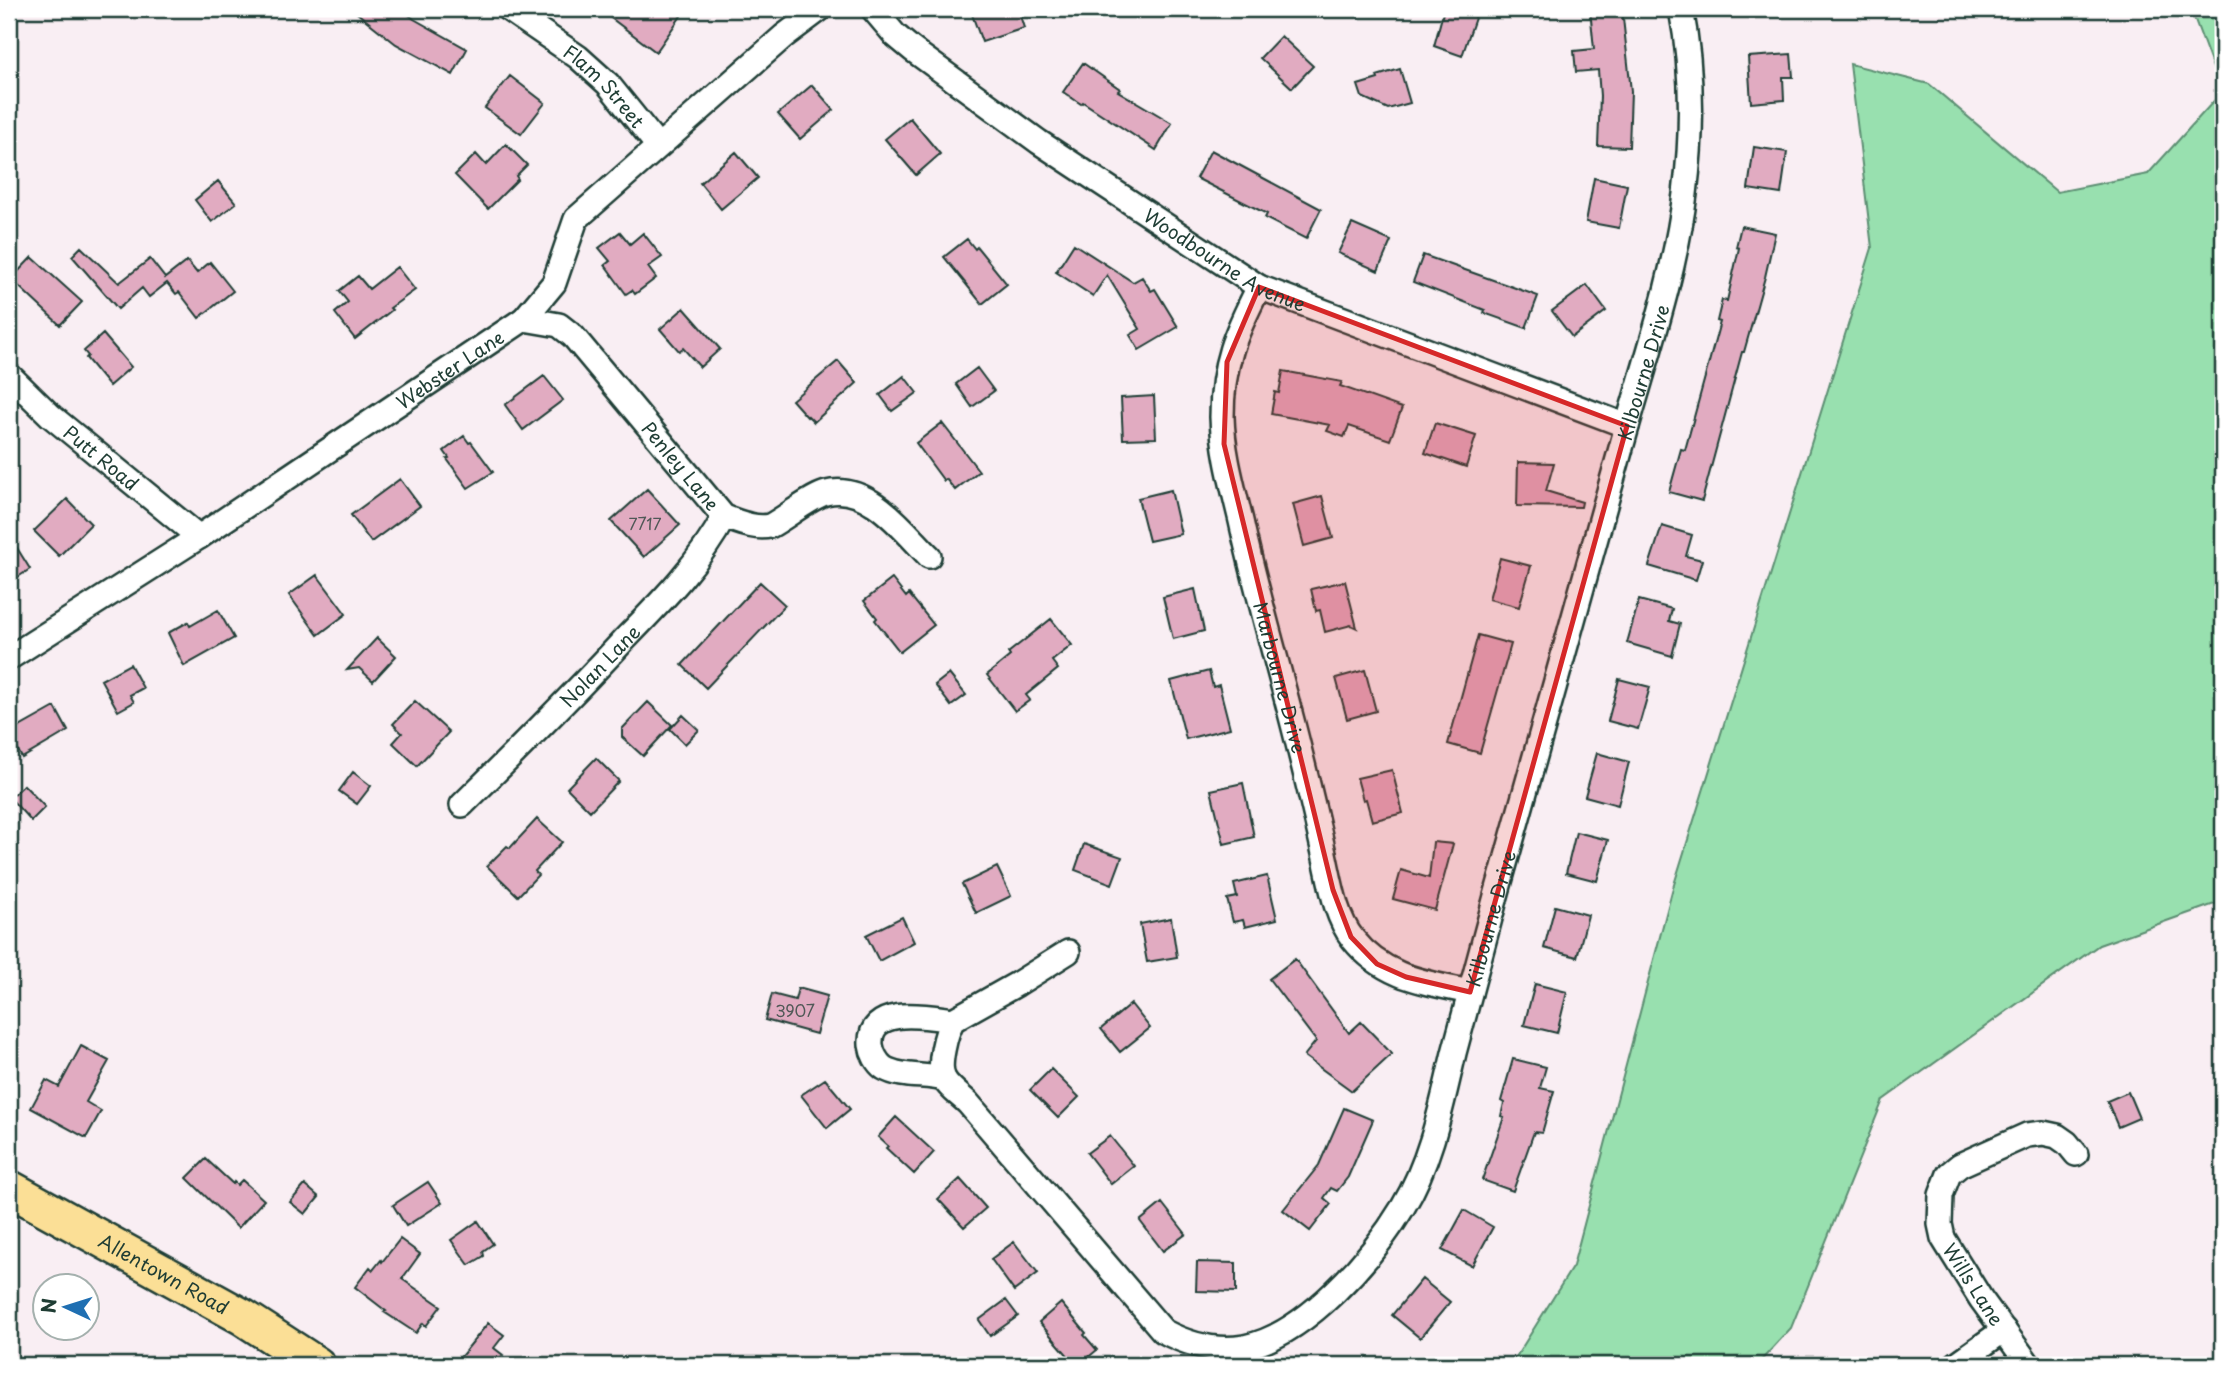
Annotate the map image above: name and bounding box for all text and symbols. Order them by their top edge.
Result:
street label: Flam Street [558,37,652,134]
street label: Woodbourne Avenue [1138,201,1310,318]
street label: Kilbourne Drive [1610,301,1676,444]
street label: Webster Lane [390,323,509,415]
street label: Penley Lane [636,415,727,516]
street label: Putt Road [58,418,145,497]
house number: 7717 [628,511,662,535]
street label: Marbourne Drive [1247,599,1314,756]
street label: Nolan Lane [553,618,646,713]
street label: Kilbourne Drive [1458,847,1522,990]
house number: 3907 [775,998,815,1022]
street label: Allentown Road [94,1226,234,1321]
street label: Wills Lane [1937,1237,2011,1331]
north arrow [32,1272,102,1342]
text: N [34,1297,63,1314]

